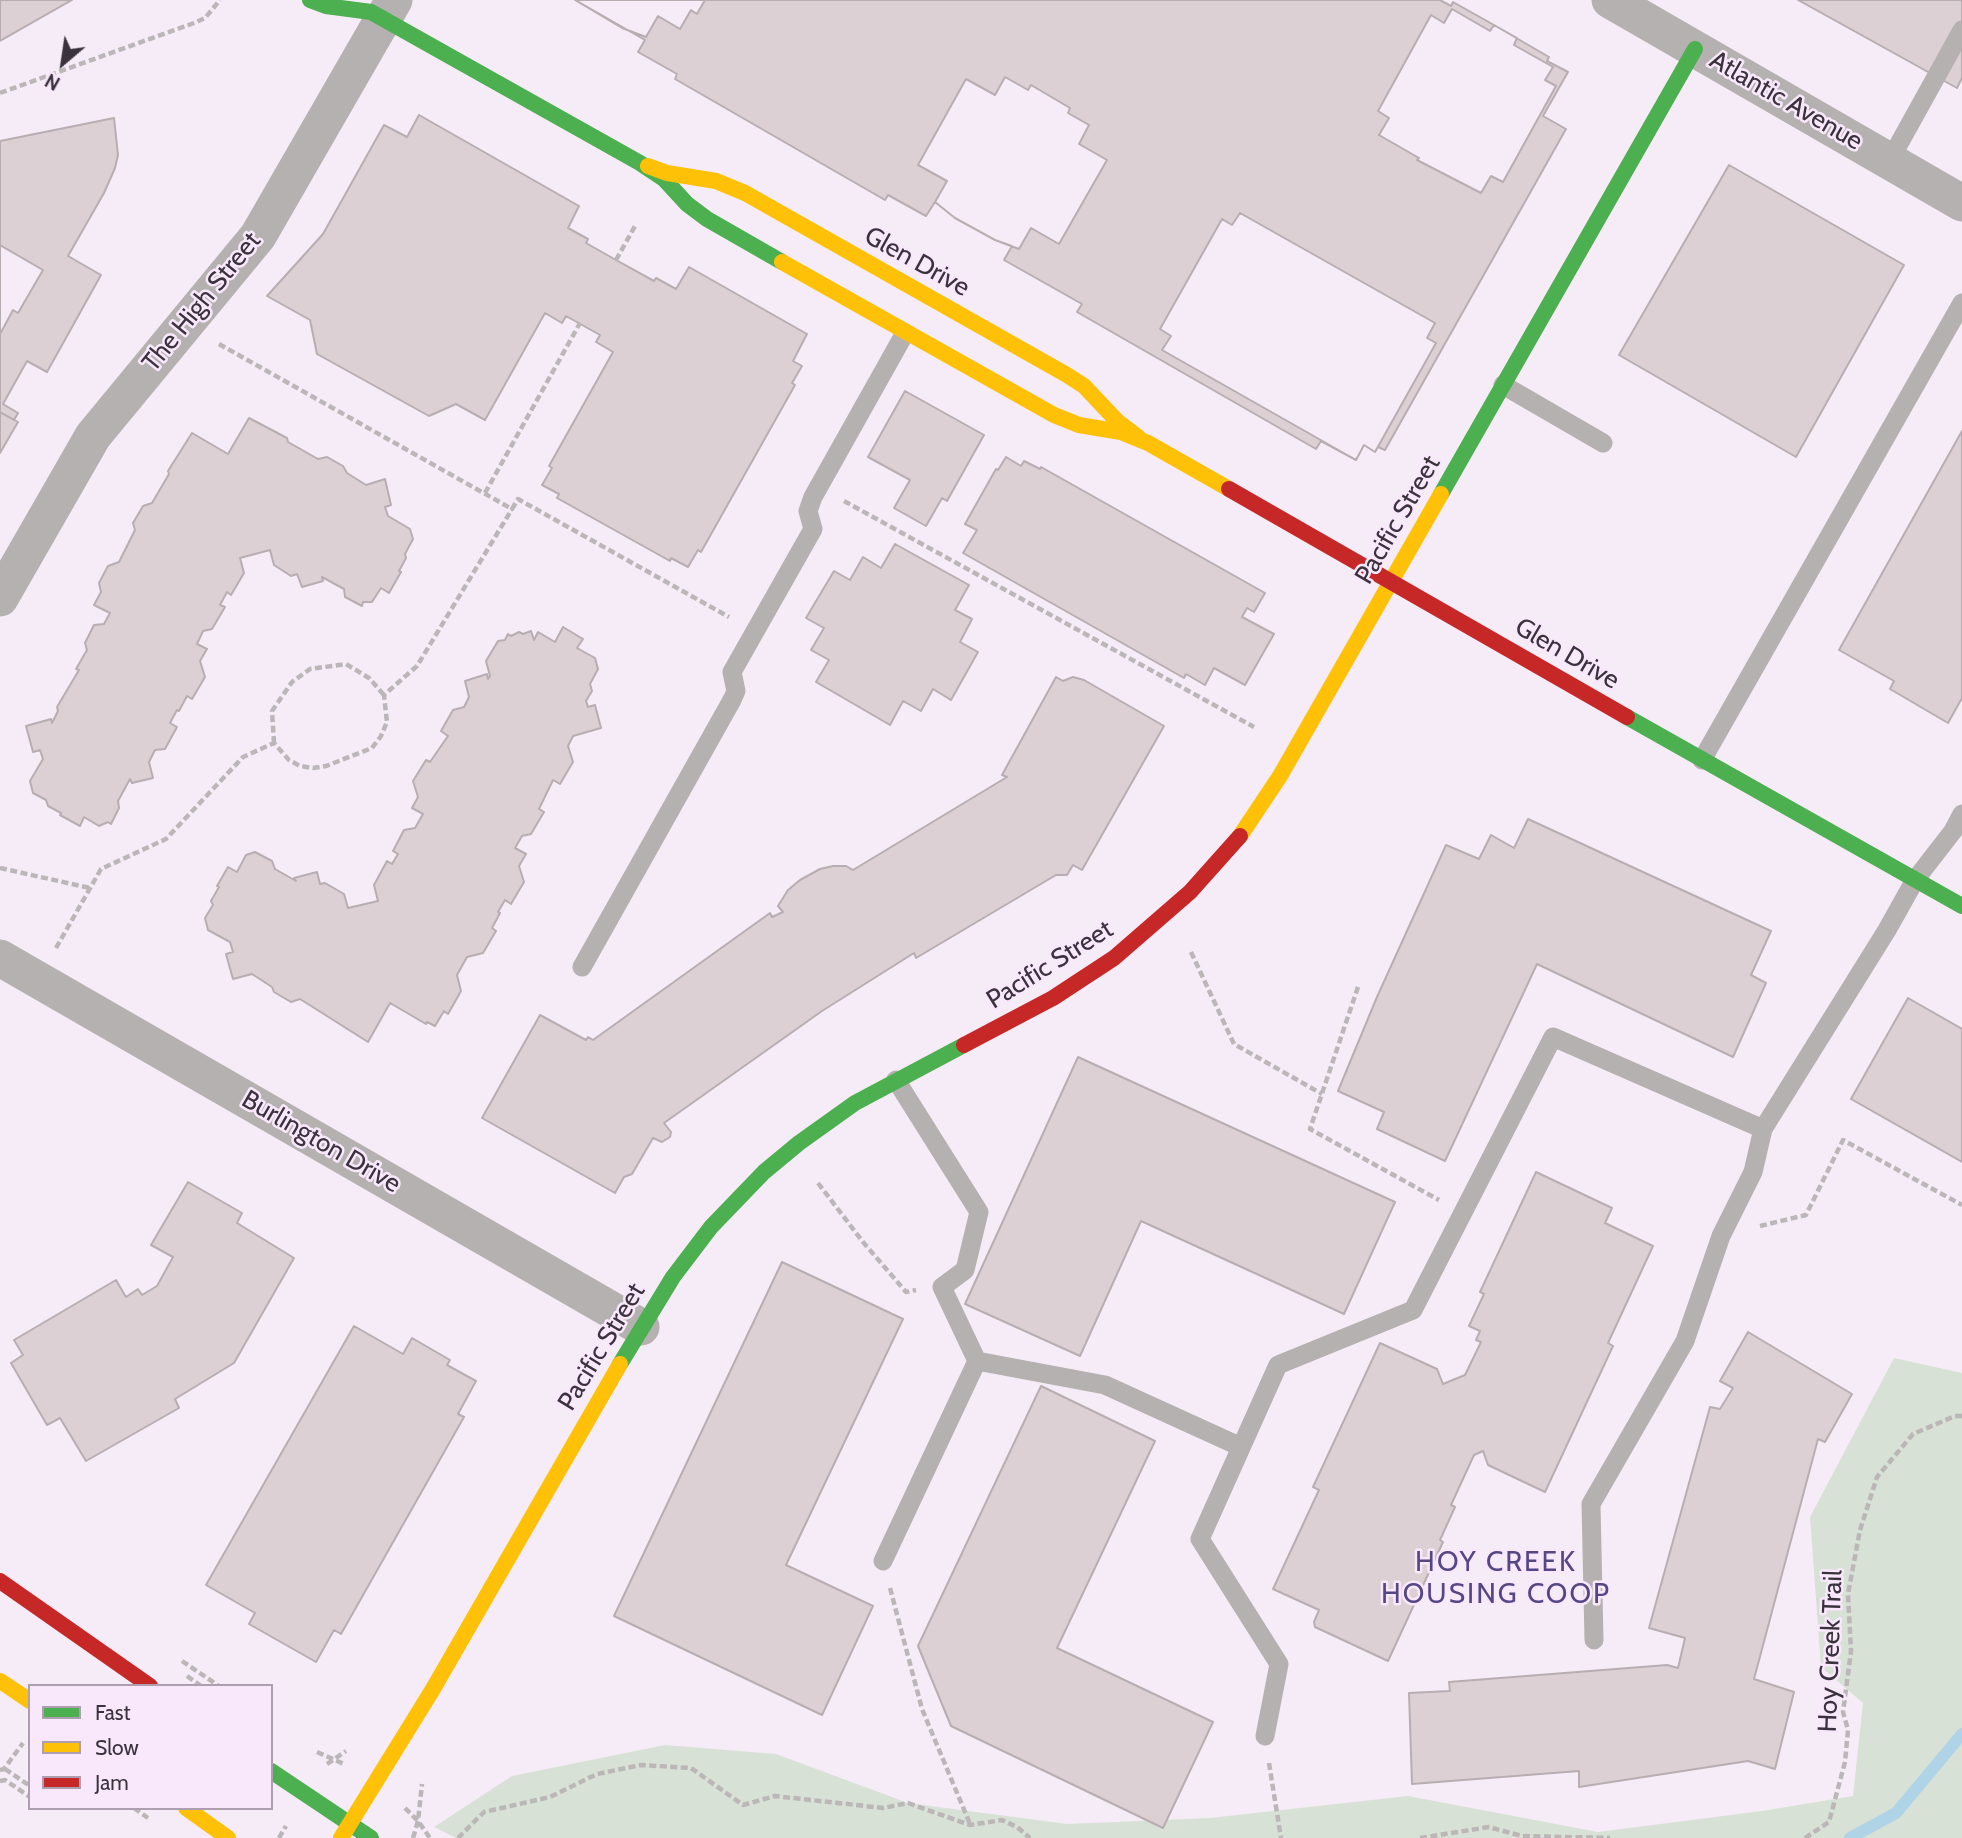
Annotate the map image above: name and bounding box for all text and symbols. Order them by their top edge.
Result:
north arrow [28,28,98,98]
street label: Atlantic Avenue [1704,45,1868,157]
text: N [41,68,64,95]
street label: Glen Drive [859,220,975,304]
street label: The High Street [136,226,268,378]
street label: Pacific Street [1349,450,1447,590]
street label: Glen Drive [1509,612,1625,696]
street label: Pacific Street [981,914,1119,1016]
street label: Burlington Drive [236,1084,406,1200]
street label: Pacific Street [552,1278,652,1416]
district label: HOY CREEK HOUSING COOP [1383,1546,1609,1612]
street label: Hoy Creek Trail [1813,1569,1849,1733]
legend [28,1684,273,1810]
text: Fast [95,1700,131,1725]
text: Slow [95,1735,139,1760]
text: Jam [95,1770,129,1795]

